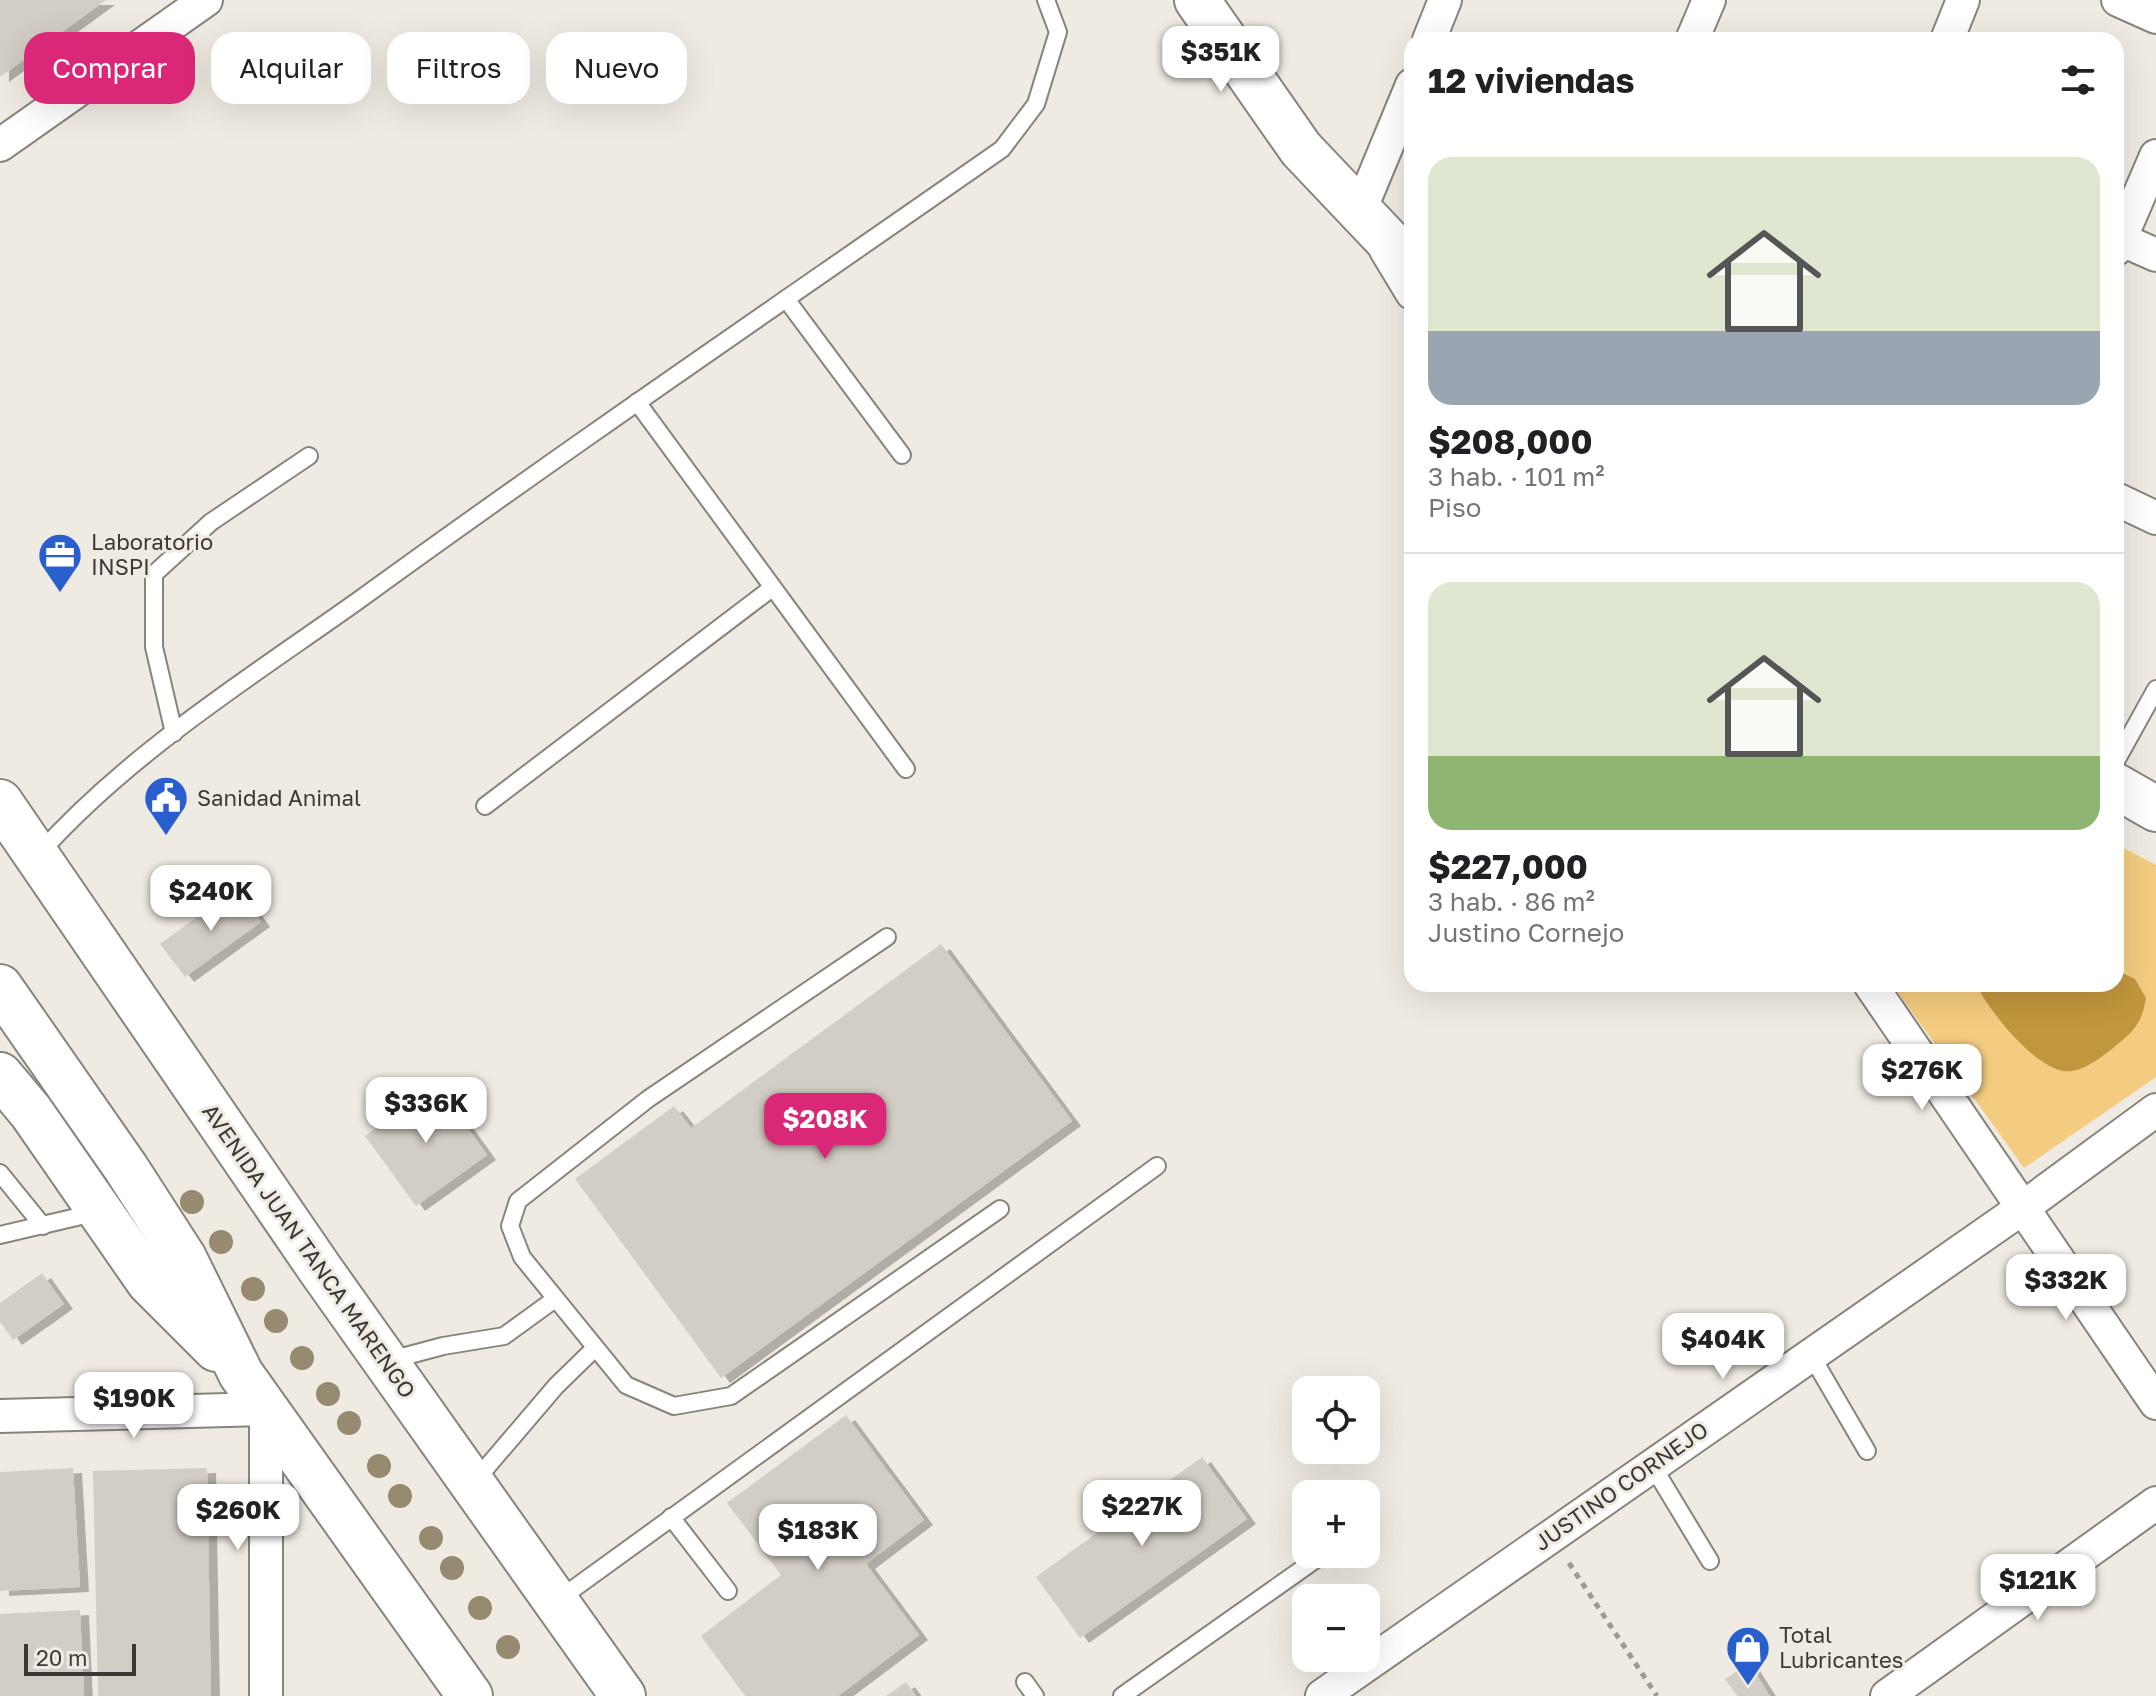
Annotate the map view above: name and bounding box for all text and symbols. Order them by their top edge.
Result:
pin: $351K [1165,26,1277,94]
chip: Comprar [24,32,195,104]
chip: Alquilar [211,32,371,104]
chip: Filtros [387,32,530,104]
chip: Nuevo [546,32,687,104]
text: $351K [1180,36,1262,67]
icon: filters [2056,58,2100,102]
text: 12 viviendas [1428,60,1634,100]
icon: home [1692,209,1836,353]
text: $208,000 [1428,421,1593,461]
text: 3 hab. · 101 m² [1428,461,1605,492]
text: Piso [1428,492,1481,523]
place label: Laboratorio INSPI [91,528,213,580]
office icon: Laboratorio INSPI [36,531,84,594]
icon: home [1692,634,1836,778]
public building icon: Sanidad Animal [142,774,190,837]
place label: Sanidad Animal [197,784,361,811]
text: $227,000 [1428,846,1588,886]
pin: $240K [155,865,267,933]
text: $240K [168,875,254,906]
text: 3 hab. · 86 m² [1428,886,1595,917]
text: Justino Cornejo [1428,917,1624,948]
pin: $276K [1866,1044,1978,1112]
text: $276K [1881,1054,1963,1085]
pin: $336K [370,1077,482,1145]
text: $336K [384,1087,468,1118]
pin: $208K [769,1093,881,1161]
street label: AVENIDA JUAN TANCA MARENGO [197,1098,422,1403]
text: $208K [782,1103,868,1134]
pin: $332K [2010,1254,2122,1322]
text: $332K [2024,1264,2108,1295]
pin: $404K [1667,1313,1779,1381]
text: $404K [1680,1323,1766,1354]
pin: $190K [78,1372,190,1440]
map controls [1292,1376,1380,1672]
button: locate [1292,1376,1380,1464]
text: $190K [92,1382,176,1413]
street label: JUSTINO CORNEJO [1529,1415,1713,1556]
pin: $227K [1086,1480,1198,1548]
button: + [1292,1480,1380,1568]
pin: $260K [182,1484,294,1552]
text: $227K [1101,1490,1183,1521]
text: $260K [195,1494,281,1525]
pin: $183K [762,1504,874,1572]
text: $183K [777,1514,859,1545]
pin: $121K [1982,1554,2094,1622]
text: $121K [1999,1564,2077,1595]
button: − [1292,1584,1380,1672]
place label: Total Lubricantes [1779,1621,1903,1673]
shop icon: Total Lubricantes [1724,1624,1772,1687]
scale bar [24,1640,136,1676]
text: 20 m [36,1644,87,1671]

